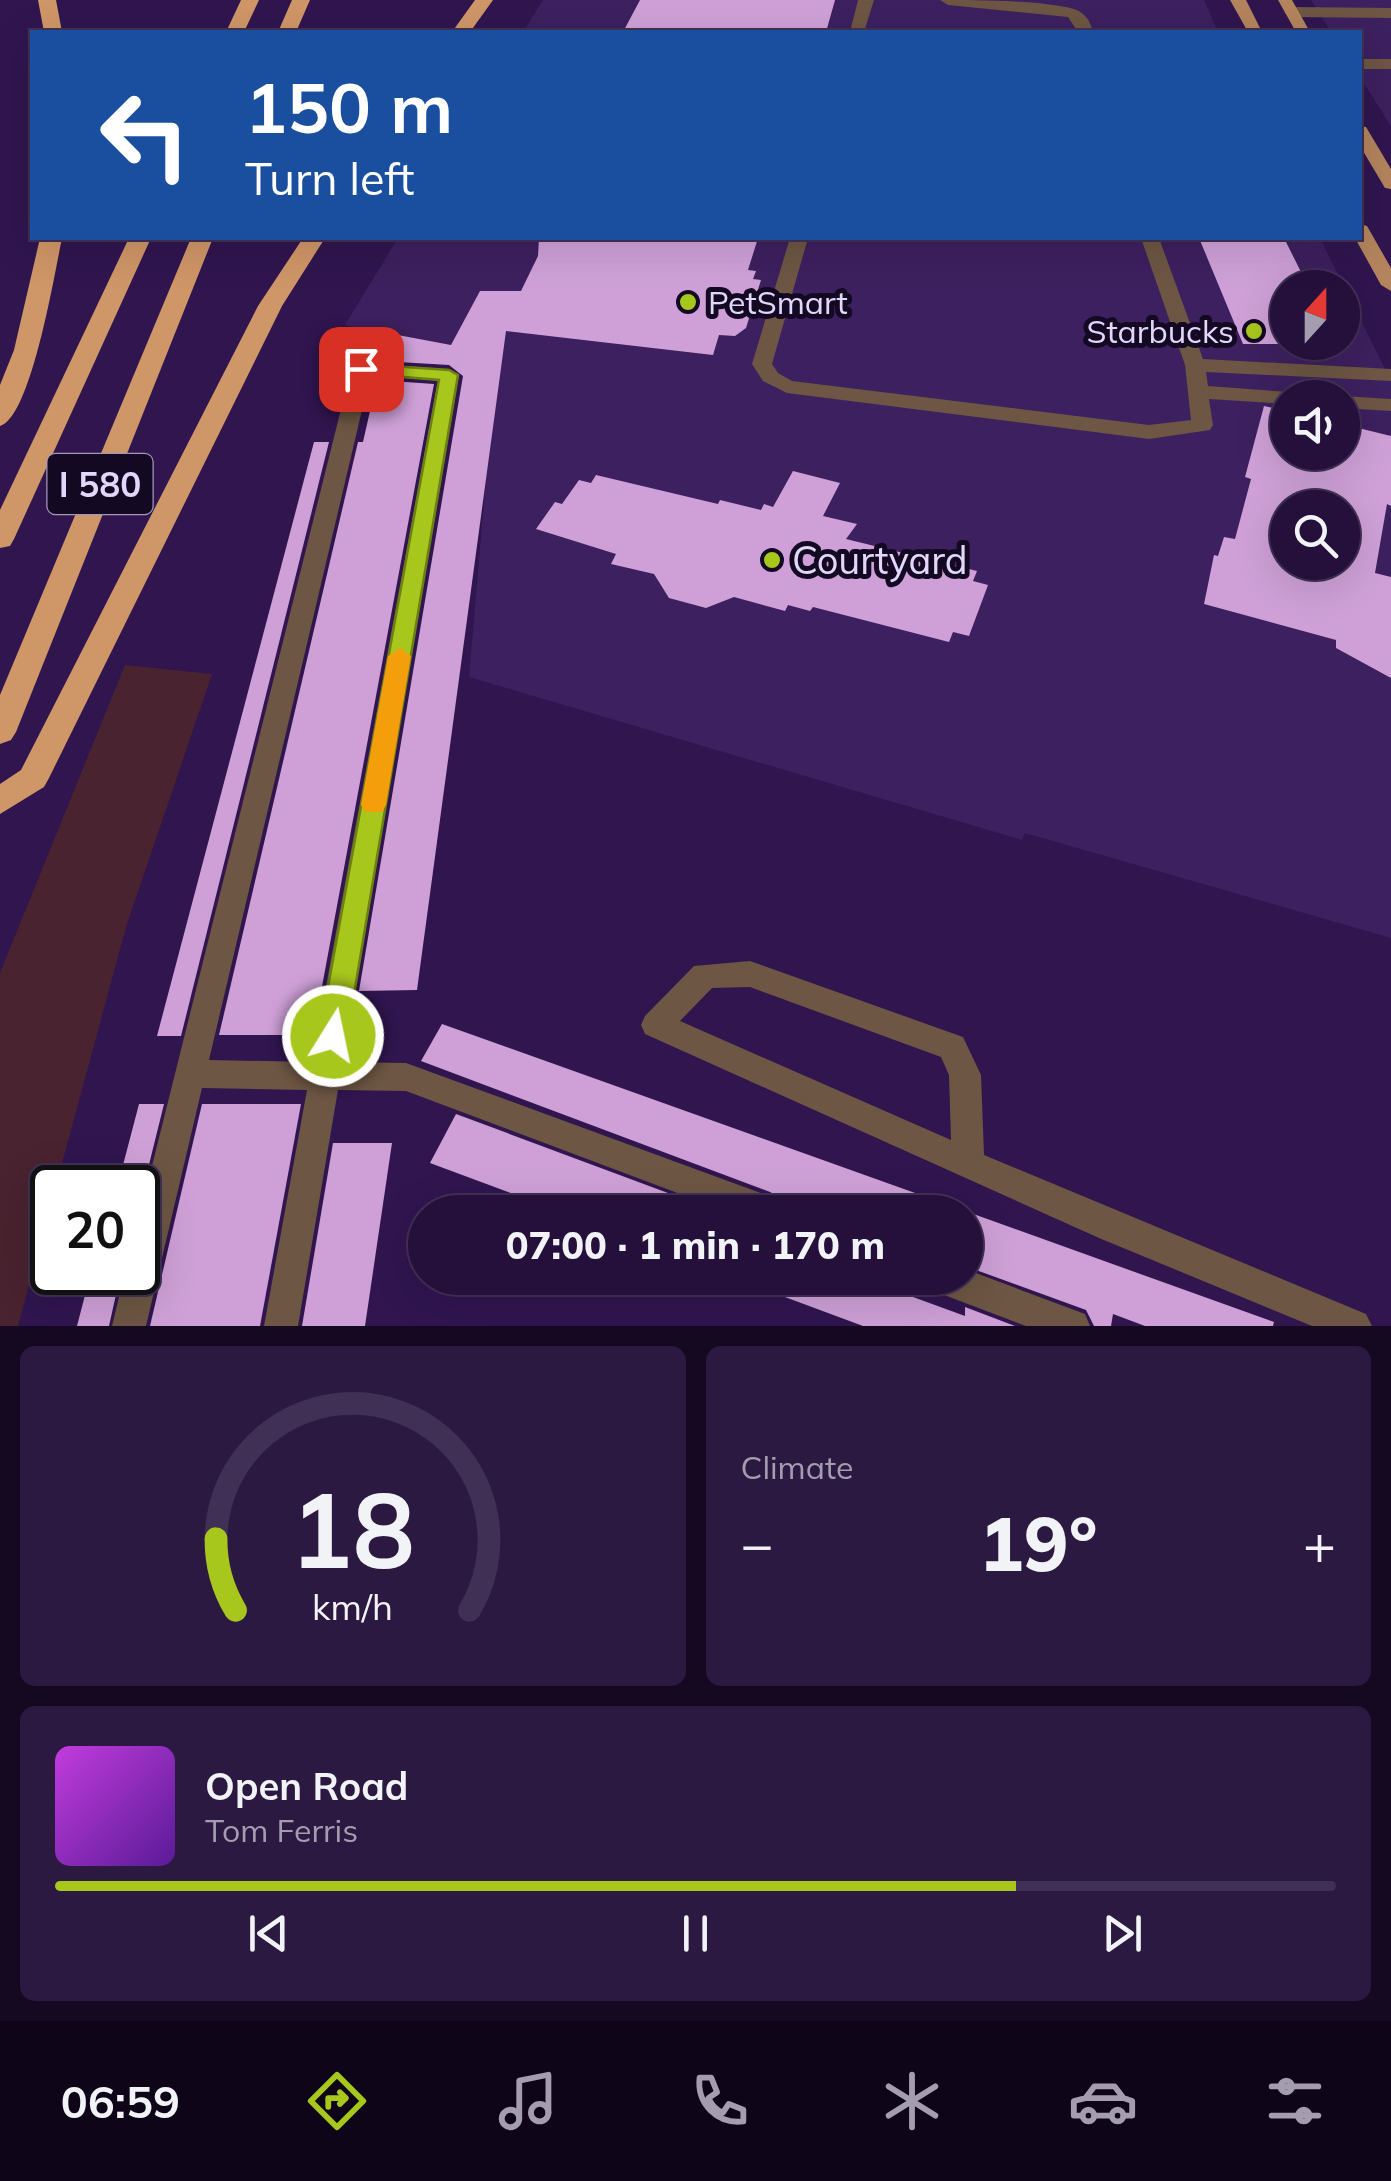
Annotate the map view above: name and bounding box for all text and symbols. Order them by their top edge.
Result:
text: 150 m [245,63,453,151]
icon: left [80,70,210,200]
text: Turn left [245,150,414,206]
north arrow [1270,270,1360,360]
map controls [1270,270,1360,580]
place label: PetSmart [708,282,848,322]
marker: PetSmart [677,291,699,313]
place label: Starbucks [1087,311,1234,351]
marker: Starbucks [1243,320,1265,342]
pin [319,327,404,412]
icon: arrive [334,342,389,397]
button: sound [1270,380,1360,470]
road number: I 580 [48,454,152,514]
button: search [1270,490,1360,580]
place label: Courtyard [792,536,968,584]
marker: Courtyard [761,549,783,571]
position arrow [281,984,385,1088]
speed limit sign: 20 [30,1165,160,1295]
text: 07:00 · 1 min · 170 m [506,1221,885,1269]
text: Climate [741,1447,853,1487]
text: 18 [290,1463,415,1594]
text: 19° [979,1496,1098,1590]
text: − [741,1509,774,1578]
text: + [1303,1509,1336,1578]
text: km/h [312,1584,393,1629]
text: Open Road [205,1762,408,1810]
text: Tom Ferris [205,1810,358,1850]
icon: previous [241,1906,296,1961]
icon: pause [668,1906,723,1961]
icon: next [1095,1906,1150,1961]
icon: directions [302,2066,372,2136]
icon: music [493,2066,563,2136]
icon: phone [685,2066,755,2136]
icon: climate [877,2066,947,2136]
icon: car [1068,2066,1138,2136]
icon: filters [1260,2066,1330,2136]
text: 06:59 [61,2073,180,2129]

